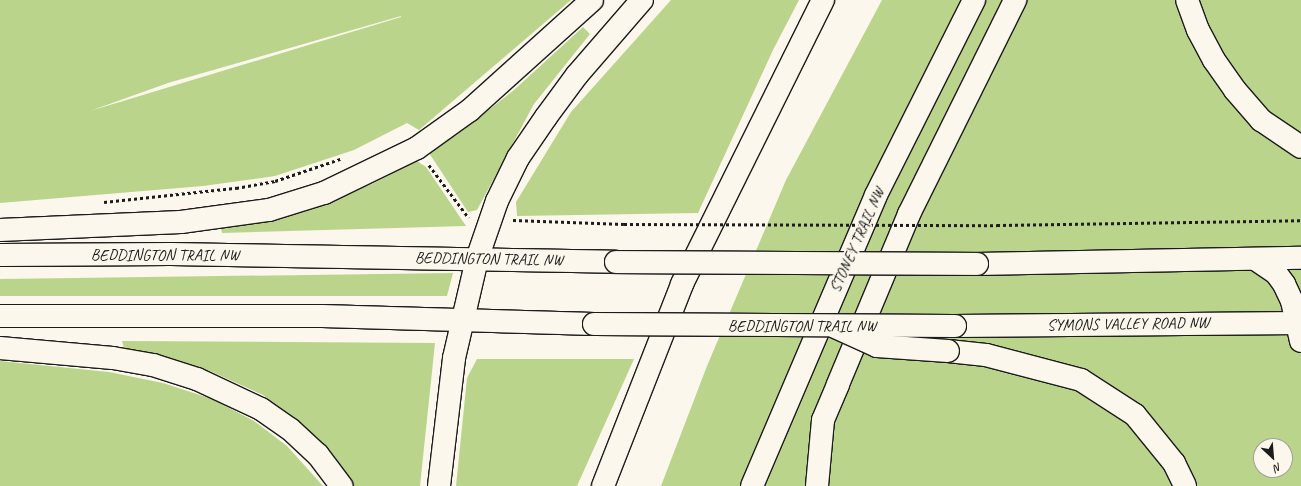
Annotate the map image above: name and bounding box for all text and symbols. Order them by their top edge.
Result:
street label: STONEY TRAIL NW [825,184,889,296]
street label: BEDDINGTON TRAIL NW [90,245,240,265]
street label: BEDDINGTON TRAIL NW [414,248,564,270]
street label: SYMONS VALLEY ROAD NW [1047,313,1209,335]
street label: BEDDINGTON TRAIL NW [727,316,877,336]
north arrow [1253,438,1293,478]
text: N [1272,460,1284,476]

